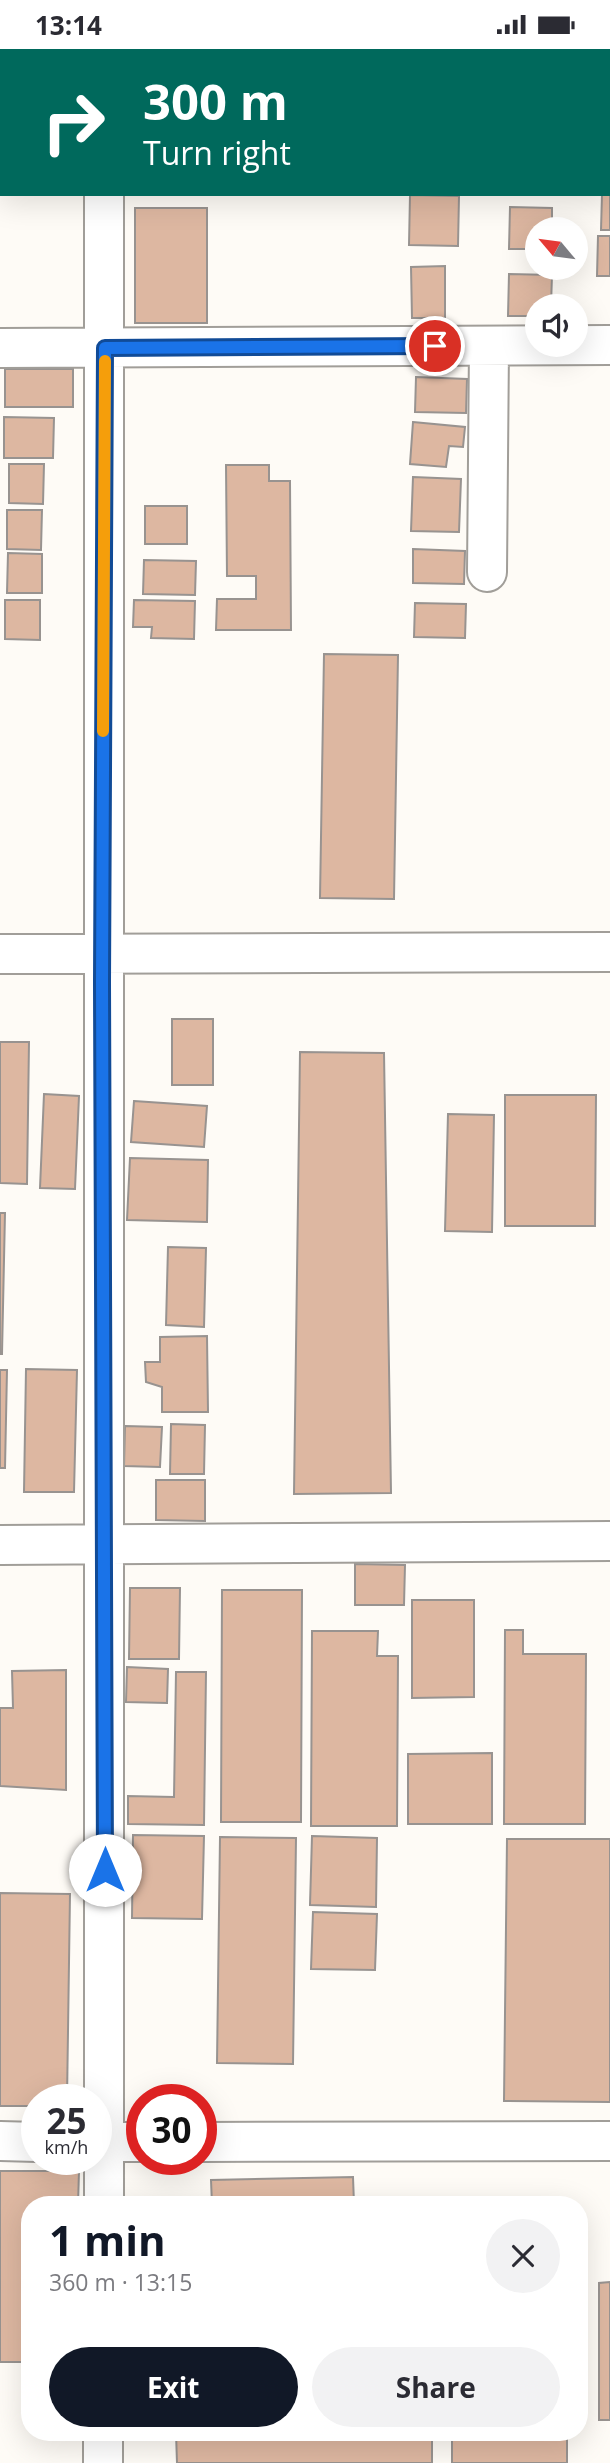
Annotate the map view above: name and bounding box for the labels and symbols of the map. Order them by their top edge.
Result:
north arrow [525,217,588,280]
pin [405,316,465,376]
position arrow [68,1833,142,1907]
speed limit sign: 30 [126,2084,217,2175]

